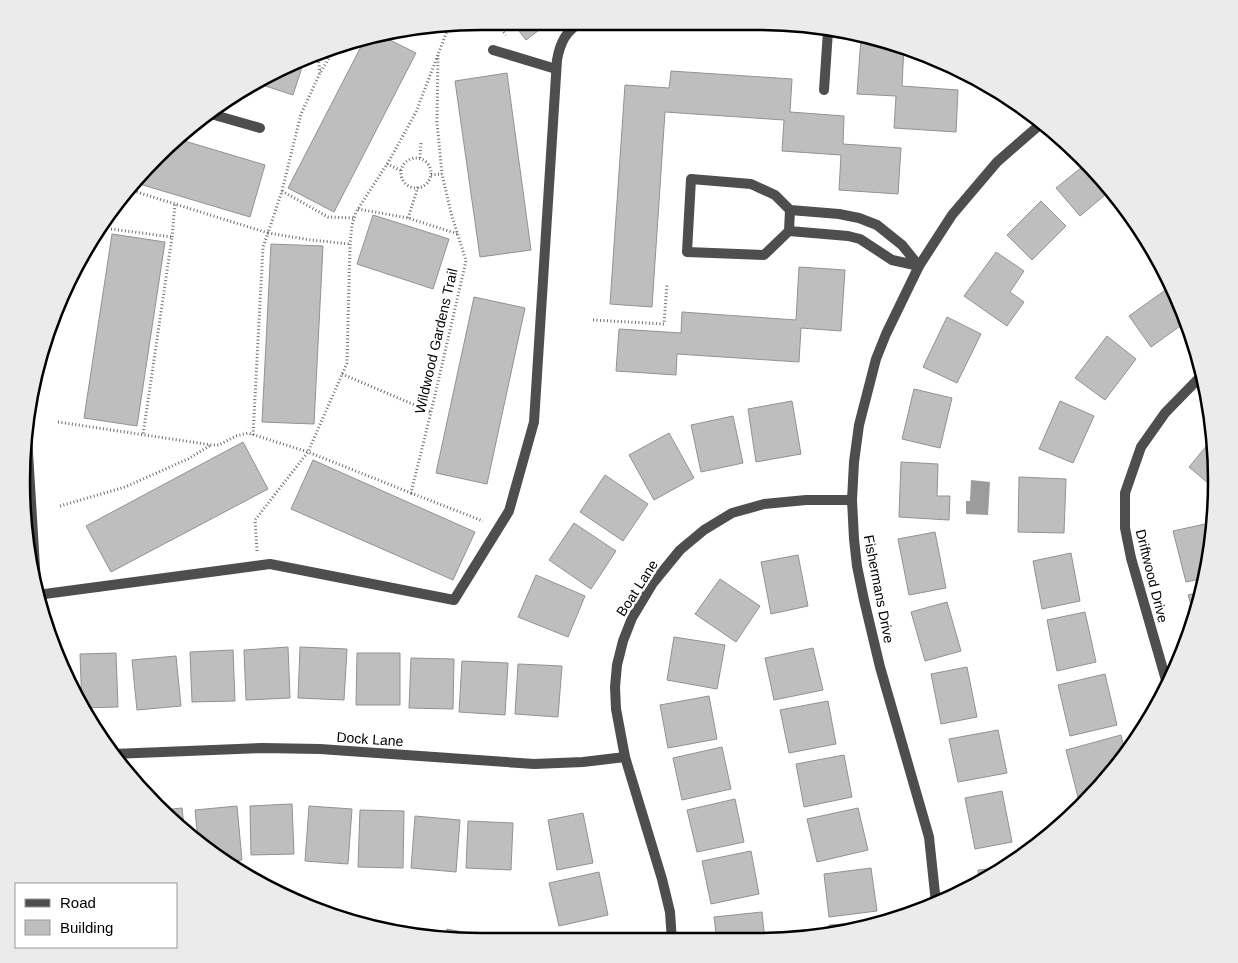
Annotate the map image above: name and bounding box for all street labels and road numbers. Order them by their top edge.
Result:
street label: Wildwood Gardens Trail [411,267,461,415]
street label: Driftwood Drive [1133,528,1171,625]
street label: Fishermans Drive [861,534,897,645]
street label: Boat Lane [613,557,661,619]
street label: Dock Lane [336,729,404,749]

